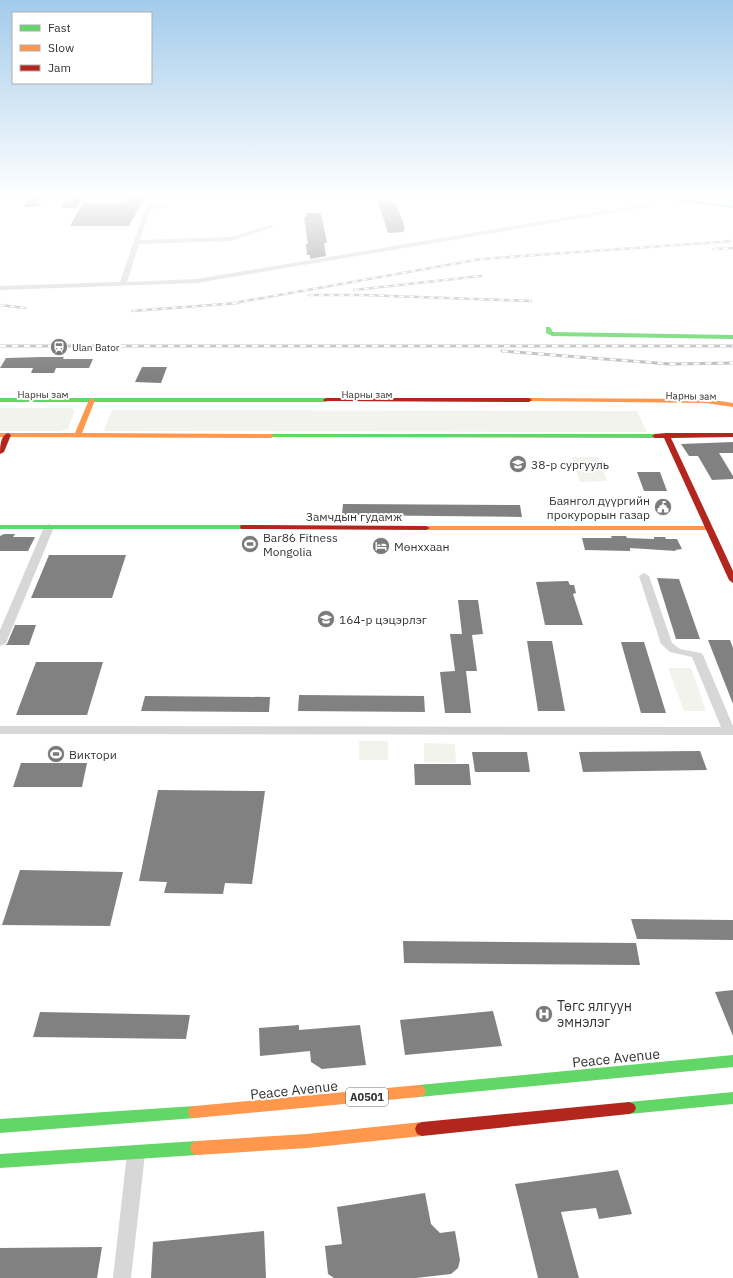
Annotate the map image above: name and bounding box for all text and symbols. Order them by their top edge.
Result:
legend [12,12,152,84]
text: Fast [48,20,71,35]
text: Slow [48,40,74,55]
text: Jam [48,60,71,75]
station icon: Ulan Bator [49,337,69,357]
place label: Ulan Bator [72,341,120,354]
street label: Нарны зам [18,388,69,401]
street label: Нарны зам [342,388,393,401]
street label: Нарны зам [665,389,717,403]
school or university icon: 38-р сургууль [508,454,528,474]
place label: 38-р сургууль [531,457,609,472]
place label: Баянгол дүүргийн прокурорын газар [547,493,650,522]
public building icon: Баянгол дүүргийн прокурорын газар [653,497,673,517]
street label: Замчдын гудамж [306,509,402,524]
place label: Bar86 Fitness Mongolia [263,530,338,559]
sports icon: Bar86 Fitness Mongolia [240,534,260,554]
hotel icon: Мөнххаан [371,536,391,556]
place label: Мөнххаан [394,539,450,554]
school or university icon: 164-р цэцэрлэг [316,609,336,629]
place label: 164-р цэцэрлэг [339,612,427,627]
sports icon: Виктори [46,744,66,764]
place label: Виктори [69,747,117,762]
place label: Төгс ялгуун эмнэлэг [557,997,632,1031]
hospital icon: Төгс ялгуун эмнэлэг [534,1004,554,1024]
street label: Peace Avenue [571,1044,661,1072]
street label: Peace Avenue [249,1076,339,1104]
road number: A0501 [346,1088,388,1106]

